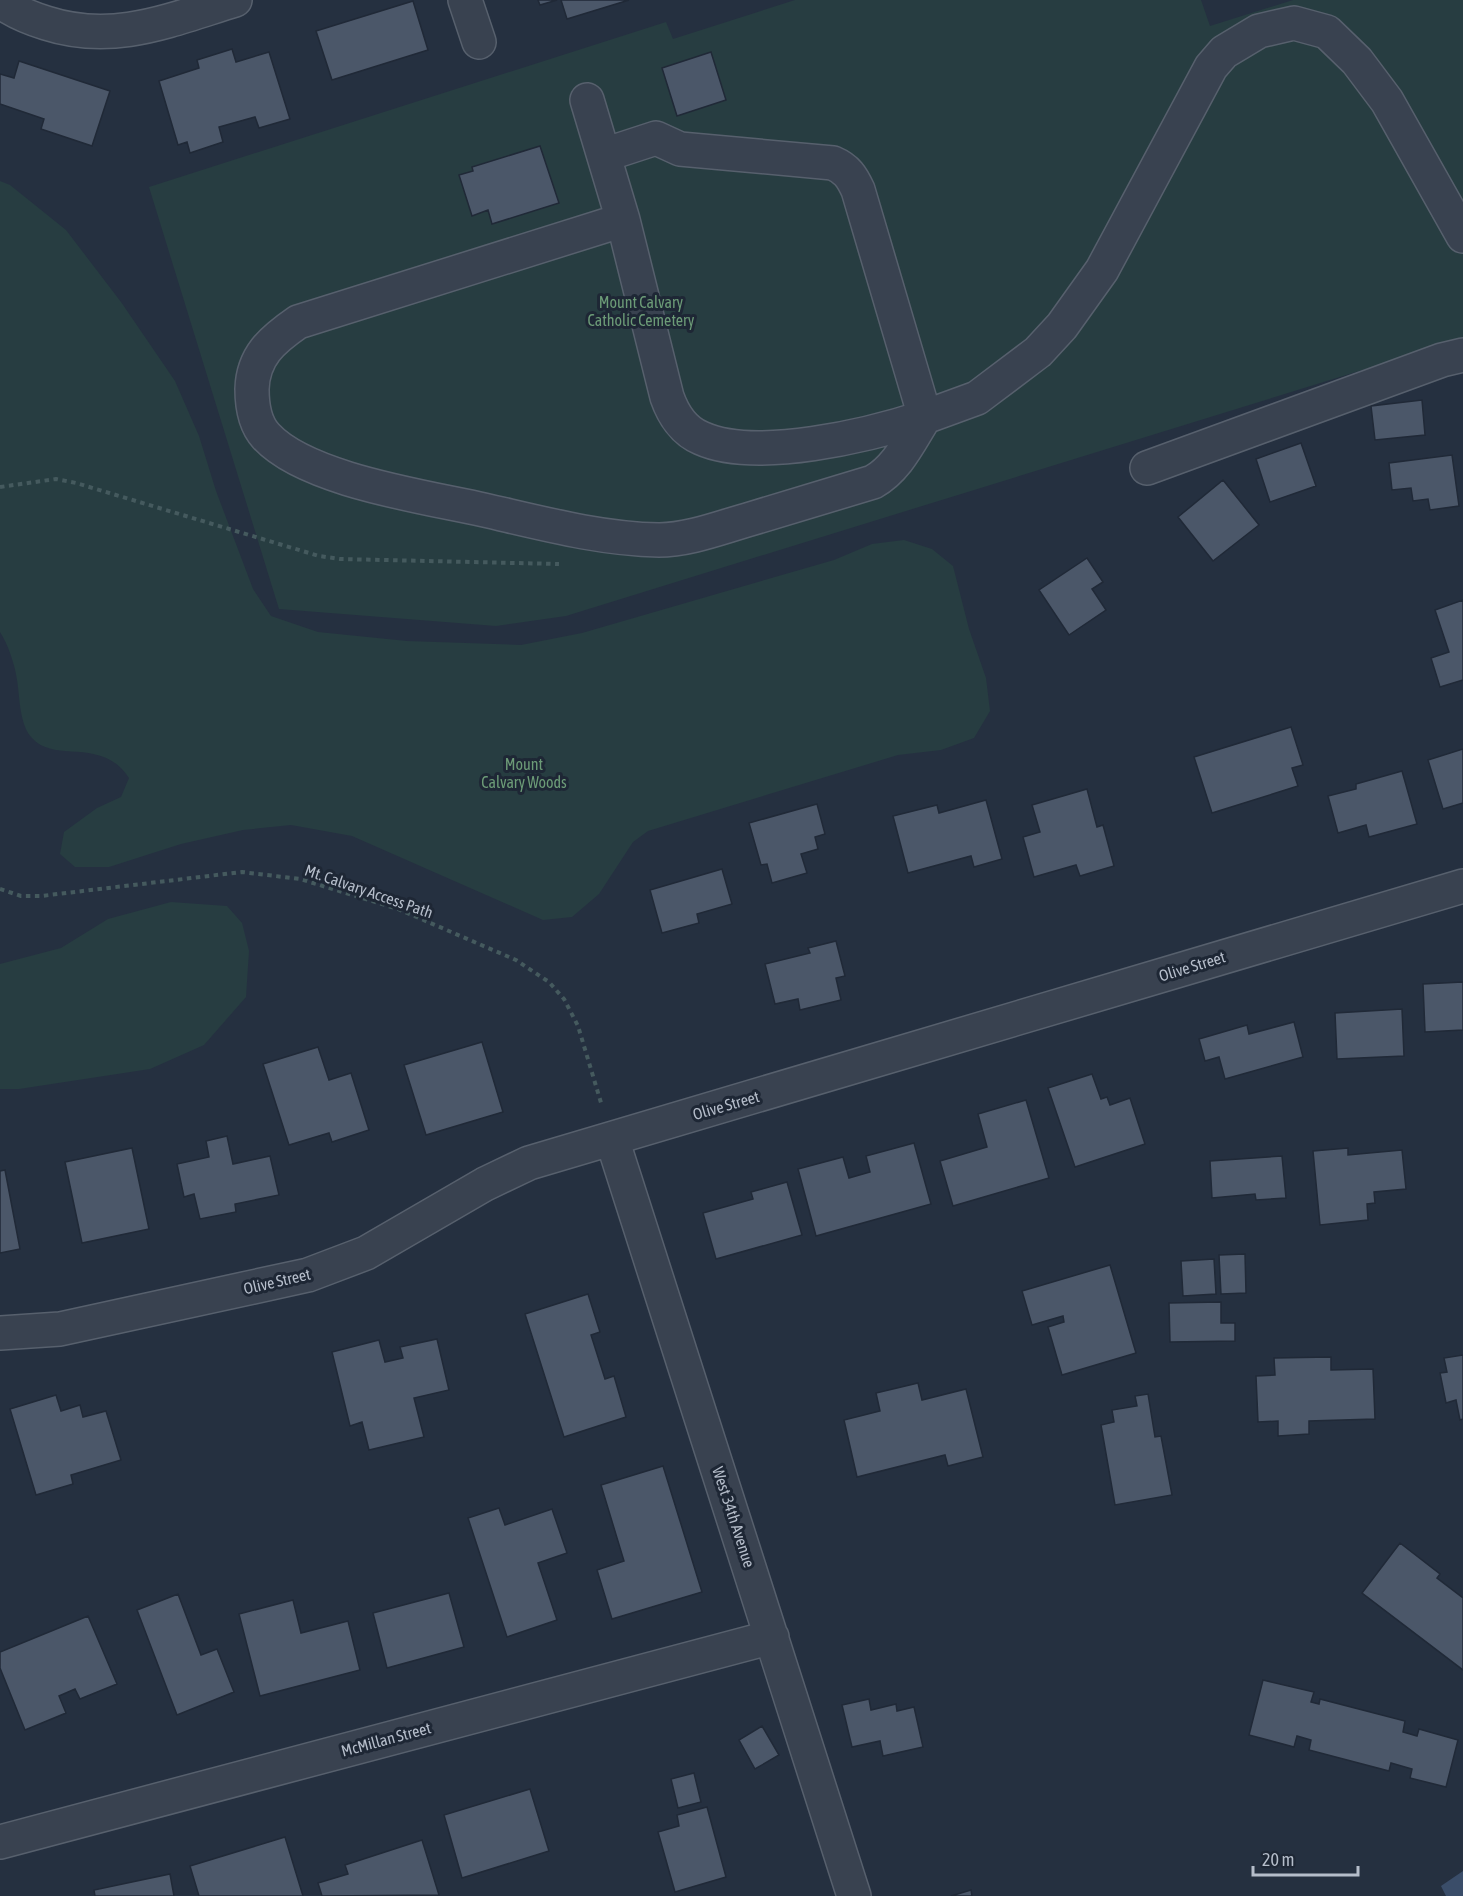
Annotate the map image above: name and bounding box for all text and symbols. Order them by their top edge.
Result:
park label: Mount Calvary Catholic Cemetery [588,293,695,330]
park label: Mount Calvary Woods [481,755,567,792]
street label: Mt. Calvary Access Path [302,861,435,922]
street label: Olive Street [1157,947,1228,985]
street label: Olive Street [691,1087,762,1123]
street label: Olive Street [242,1264,313,1297]
street label: West 34th Avenue [709,1464,759,1570]
street label: McMillan Street [339,1718,433,1760]
scale bar [1253,1839,1358,1877]
text: 20 m [1262,1849,1294,1870]

